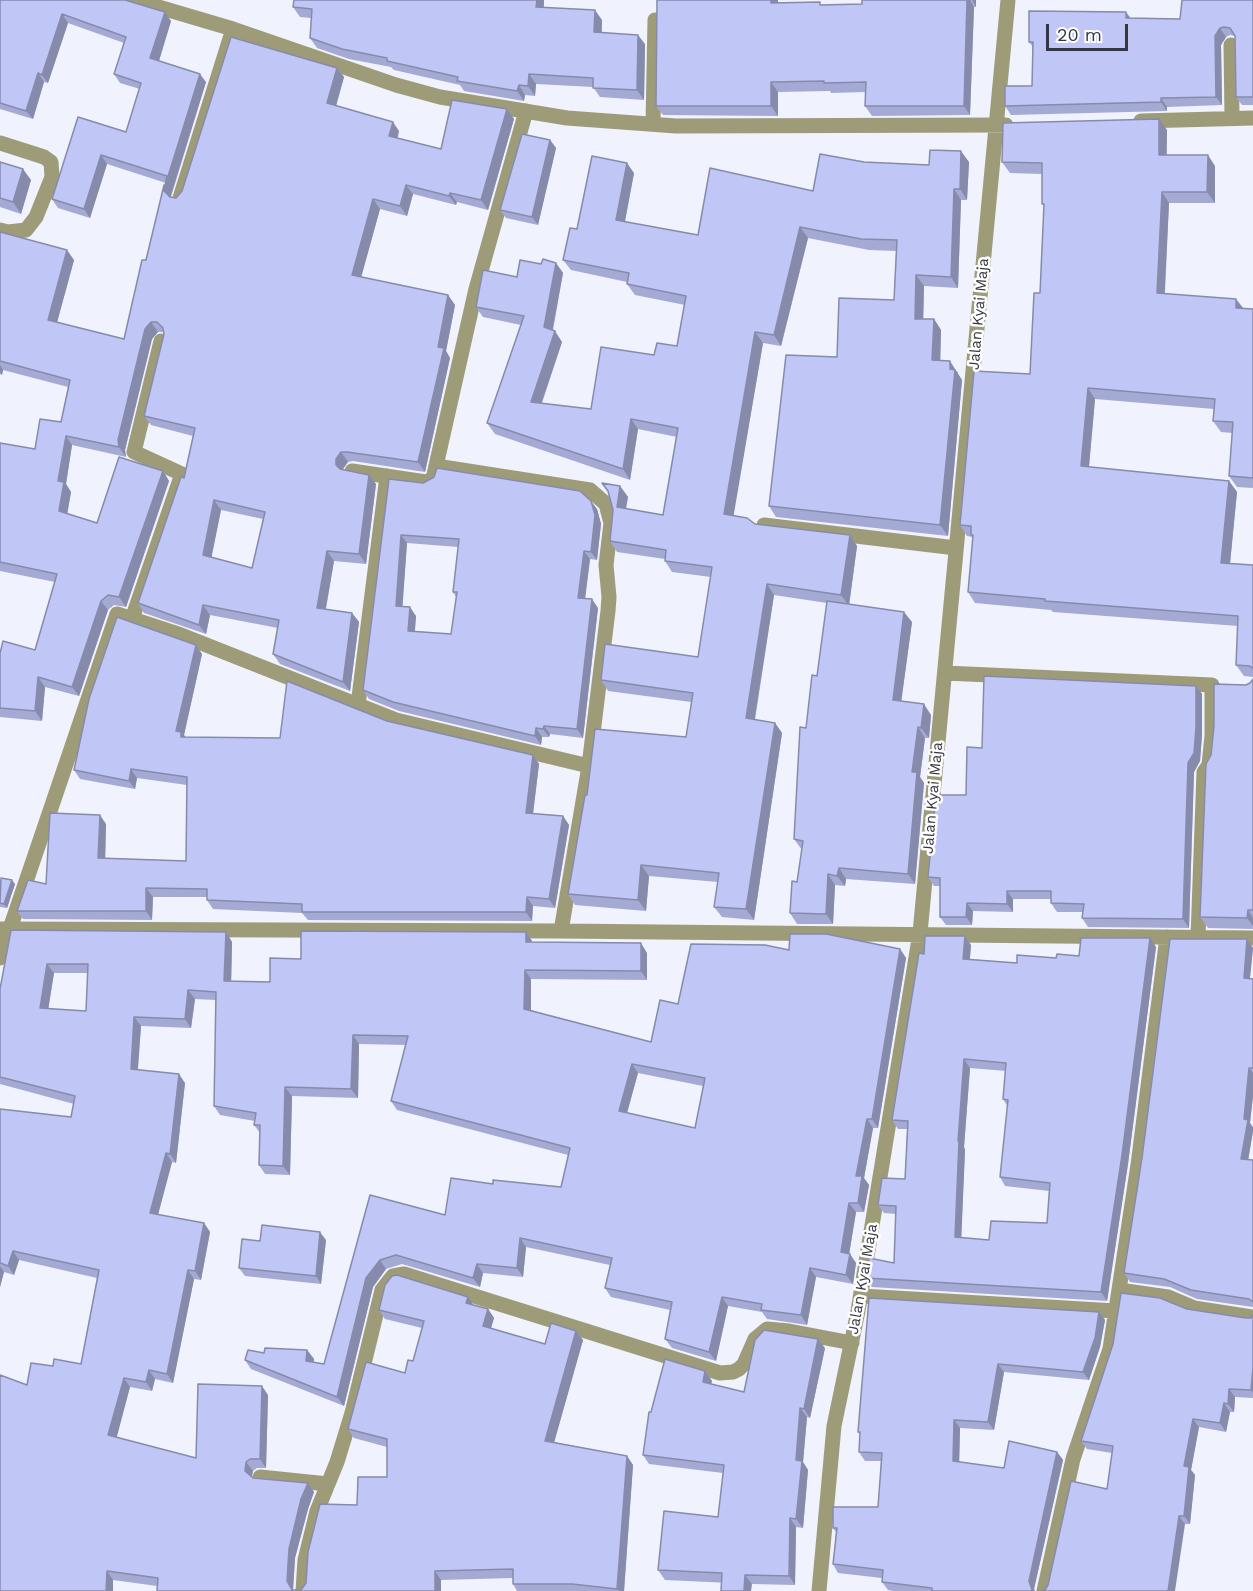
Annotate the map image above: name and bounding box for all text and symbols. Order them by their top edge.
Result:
scale bar [1049,12,1132,50]
text: 20 m [1057,24,1102,45]
street label: Jalan Kyai Maja [965,257,993,371]
street label: Jalan Kyai Maja [919,741,947,855]
street label: Jalan Kyai Maja [844,1222,882,1336]

